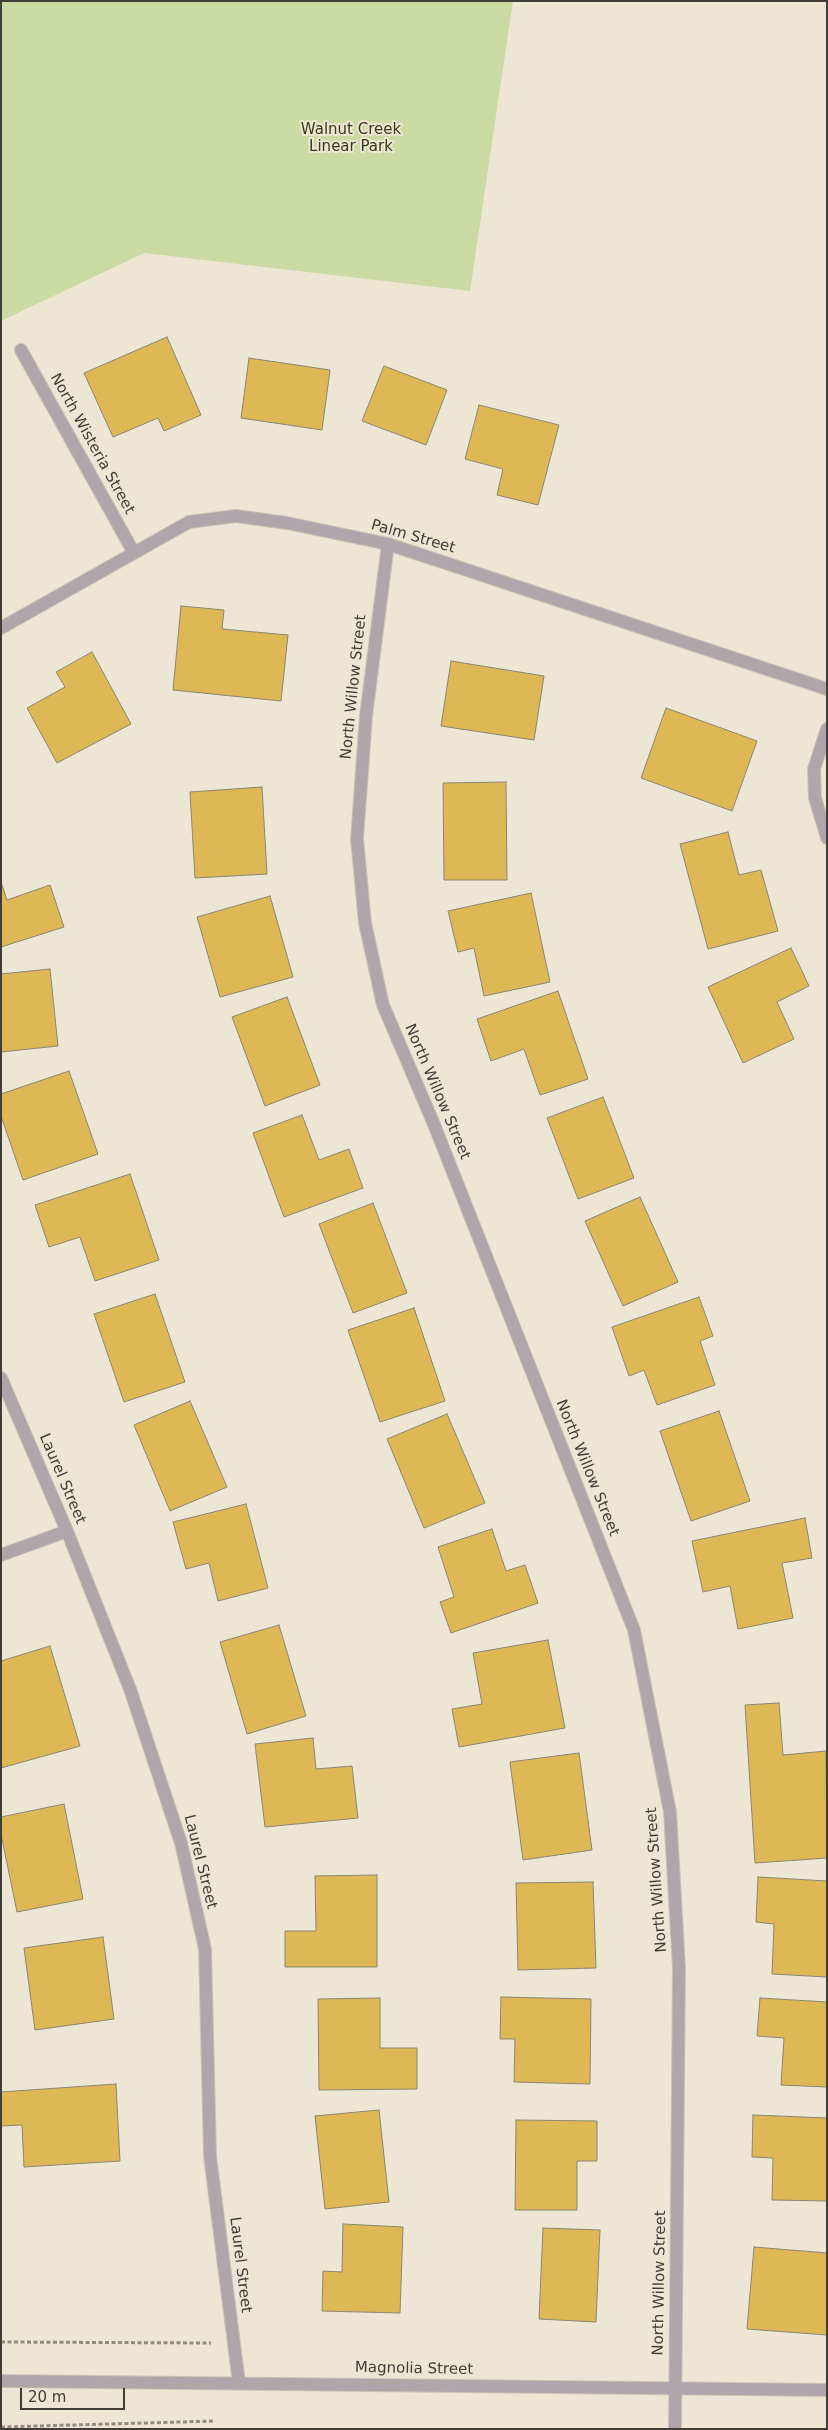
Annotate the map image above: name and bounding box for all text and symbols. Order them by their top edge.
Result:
park label: Walnut Creek Linear Park [301,121,401,156]
street label: North Wisteria Street [46,370,138,518]
street label: Palm Street [369,516,457,558]
street label: North Willow Street [337,614,371,760]
street label: North Willow Street [400,1022,474,1162]
street label: North Willow Street [551,1397,623,1539]
street label: Laurel Street [35,1431,89,1527]
street label: North Willow Street [643,1807,671,1953]
street label: Laurel Street [180,1813,220,1911]
street label: North Willow Street [650,2210,670,2356]
street label: Laurel Street [225,2216,255,2314]
street label: Magnolia Street [355,2359,473,2379]
scale bar [22,2378,128,2410]
text: 20 m [28,2388,66,2406]

